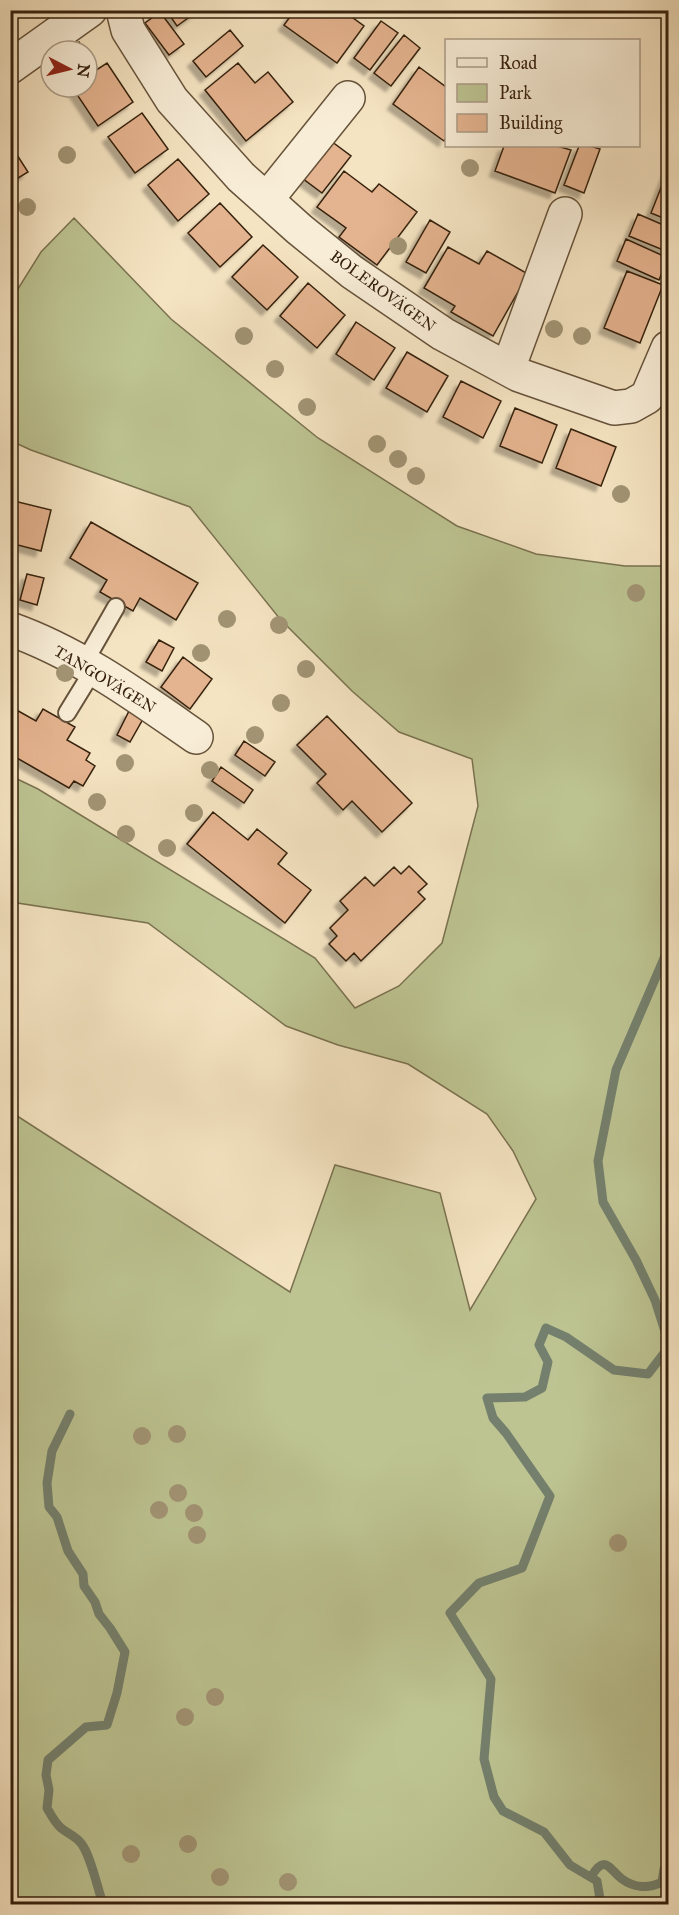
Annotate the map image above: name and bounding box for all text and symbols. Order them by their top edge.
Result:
north arrow [39,39,99,99]
legend [445,39,640,147]
text: Road [499,52,537,74]
text: N [73,63,94,79]
text: Park [499,82,532,104]
text: Building [499,112,563,135]
street label: BOLEROVÄGEN [327,246,440,336]
street label: TANGOVÄGEN [51,640,160,717]

